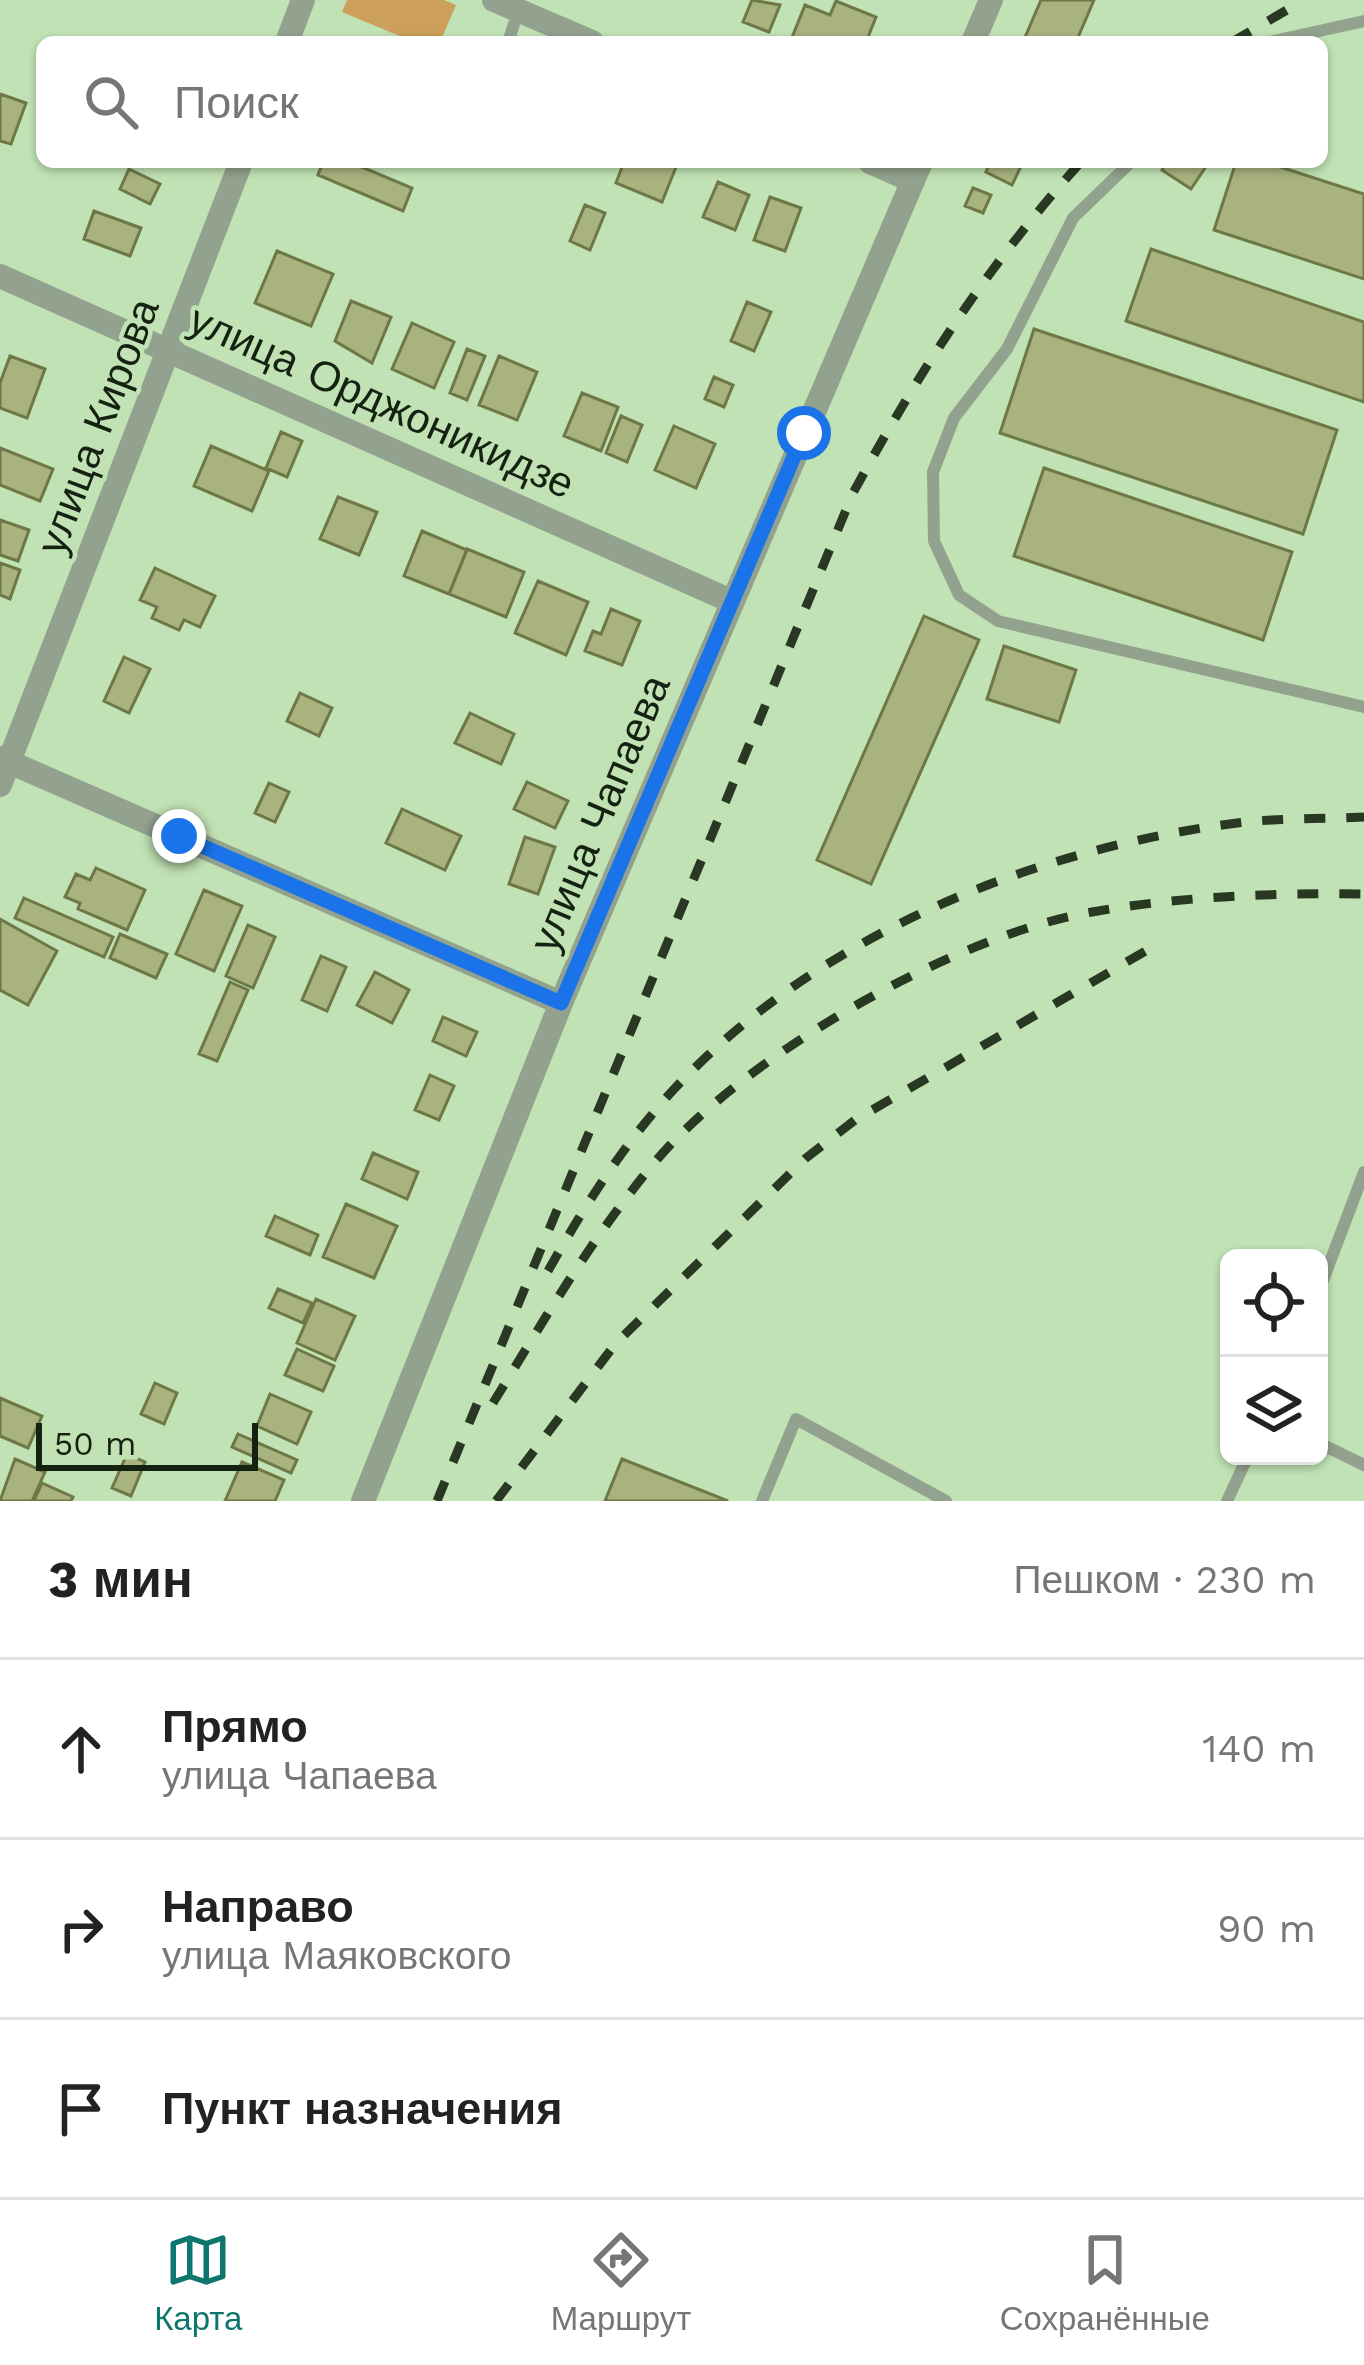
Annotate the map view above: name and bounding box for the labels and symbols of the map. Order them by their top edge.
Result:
street label: улица Кирова [26,291,169,561]
street label: улица Орджоникидзе [182,294,582,508]
route start [777,406,831,460]
street label: улица Чапаева [519,667,680,959]
route end [152,809,206,863]
scale bar [36,1417,258,1470]

